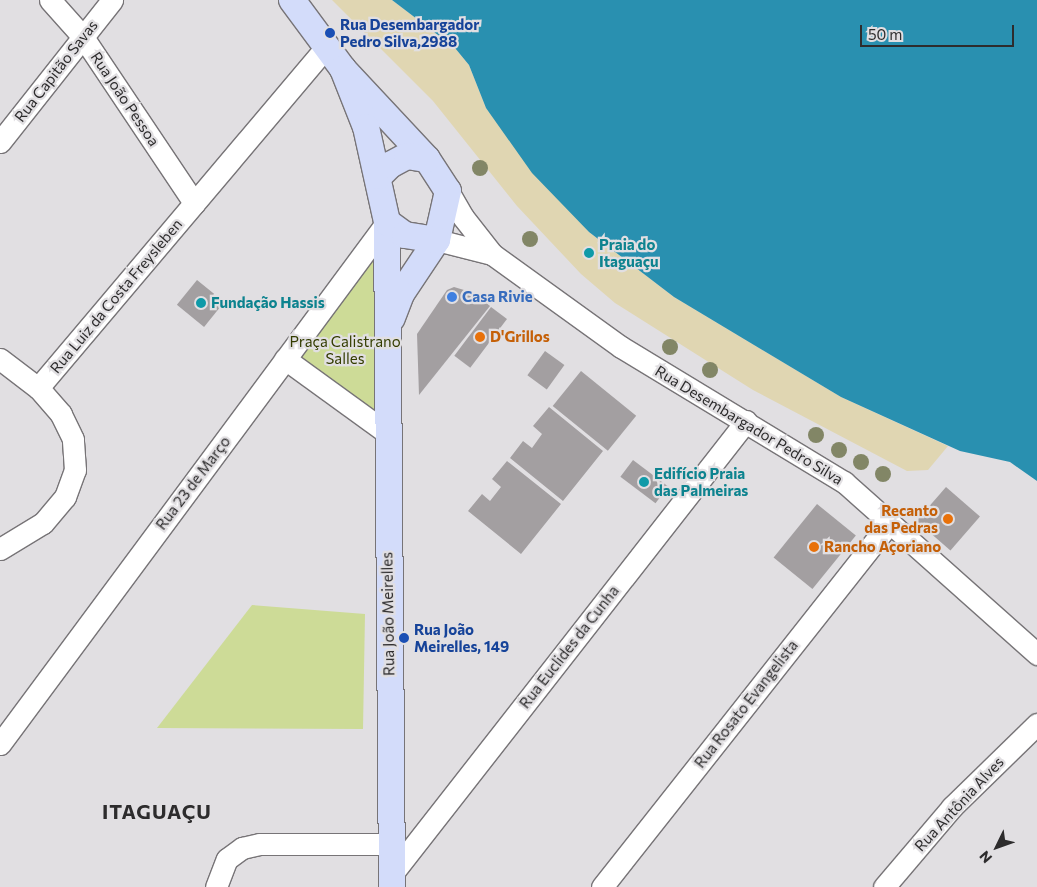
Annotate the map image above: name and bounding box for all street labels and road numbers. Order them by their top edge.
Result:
street label: Rua Capitão Savas [11,16,101,126]
street label: Rua João Pessoa [87,49,163,149]
street label: Rua Luiz da Costa Freysleben [46,215,186,377]
street label: Rua Desembargador Pedro Silva [652,362,846,488]
street label: Rua 23 de Março [152,433,234,533]
street label: Rua João Meirelles [378,552,398,676]
street label: Rua Euclides da Cunha [515,582,623,712]
street label: Rua Rosato Evangelista [691,637,801,771]
street label: Rua Antônia Alves [911,753,1007,855]

